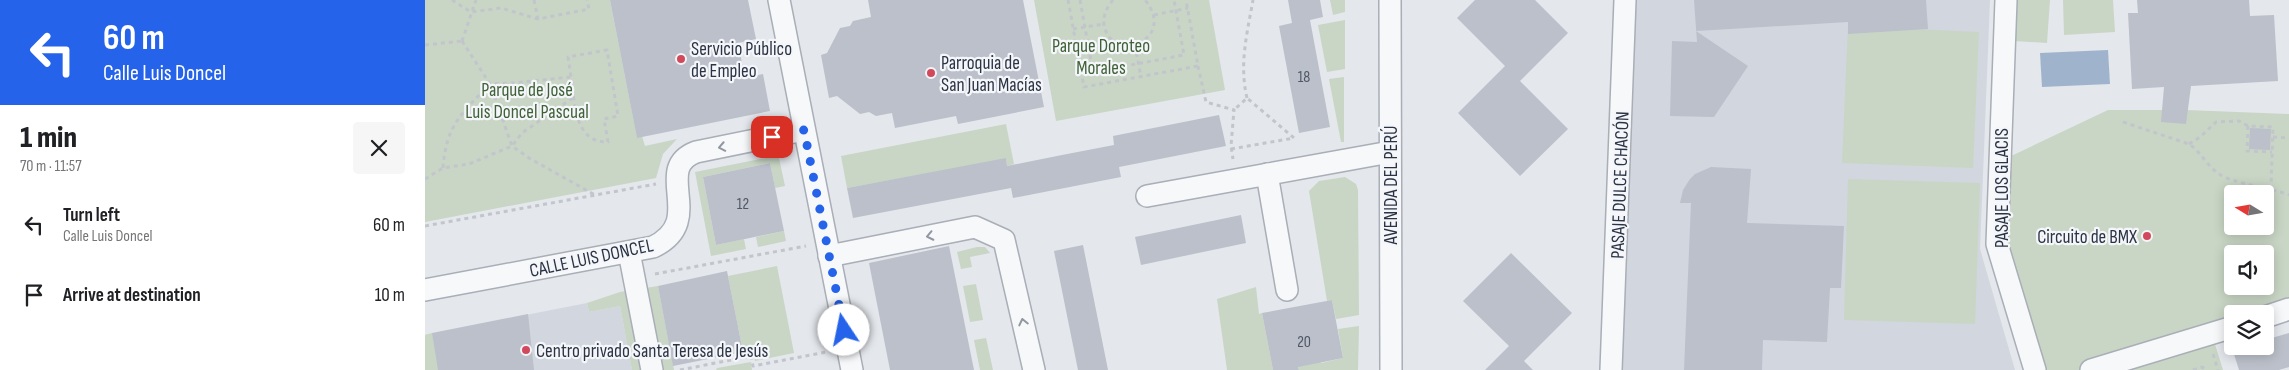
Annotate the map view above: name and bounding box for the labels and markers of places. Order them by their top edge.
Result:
place label: Servicio Público de Empleo [691,38,792,83]
place label: Parroquia de San Juan Macías [941,52,1042,97]
marker: Servicio Público de Empleo [675,53,687,65]
marker: Parroquia de San Juan Macías [925,67,937,79]
pin [751,116,793,158]
place label: Circuito de BMX [2037,226,2137,249]
marker: Circuito de BMX [2141,230,2153,242]
place label: Centro privado Santa Teresa de Jesús [536,340,768,363]
marker: Centro privado Santa Teresa de Jesús [520,344,532,356]

